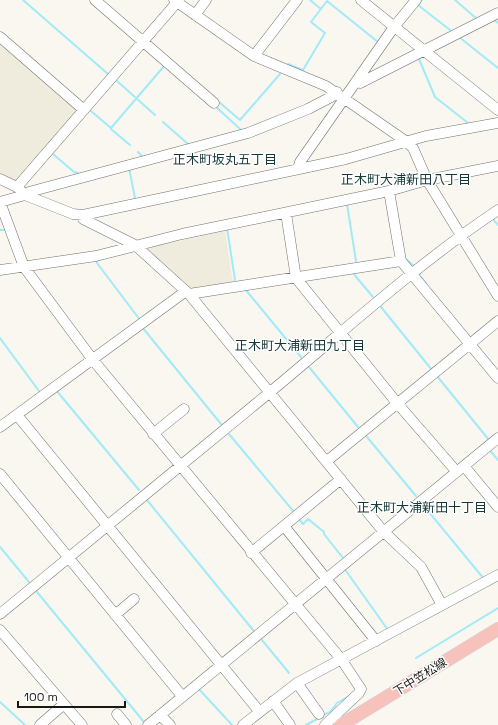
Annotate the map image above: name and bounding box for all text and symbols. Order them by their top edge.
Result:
district label: 正木町坂丸五丁目 [173,151,277,168]
district label: 正木町大浦新田八丁目 [341,171,471,188]
district label: 正木町大浦新田九丁目 [235,337,365,354]
district label: 正木町大浦新田十丁目 [357,499,487,516]
street label: 下中笠松線 [390,654,450,700]
scale bar [18,683,125,709]
text: 100 m [24,689,58,705]

